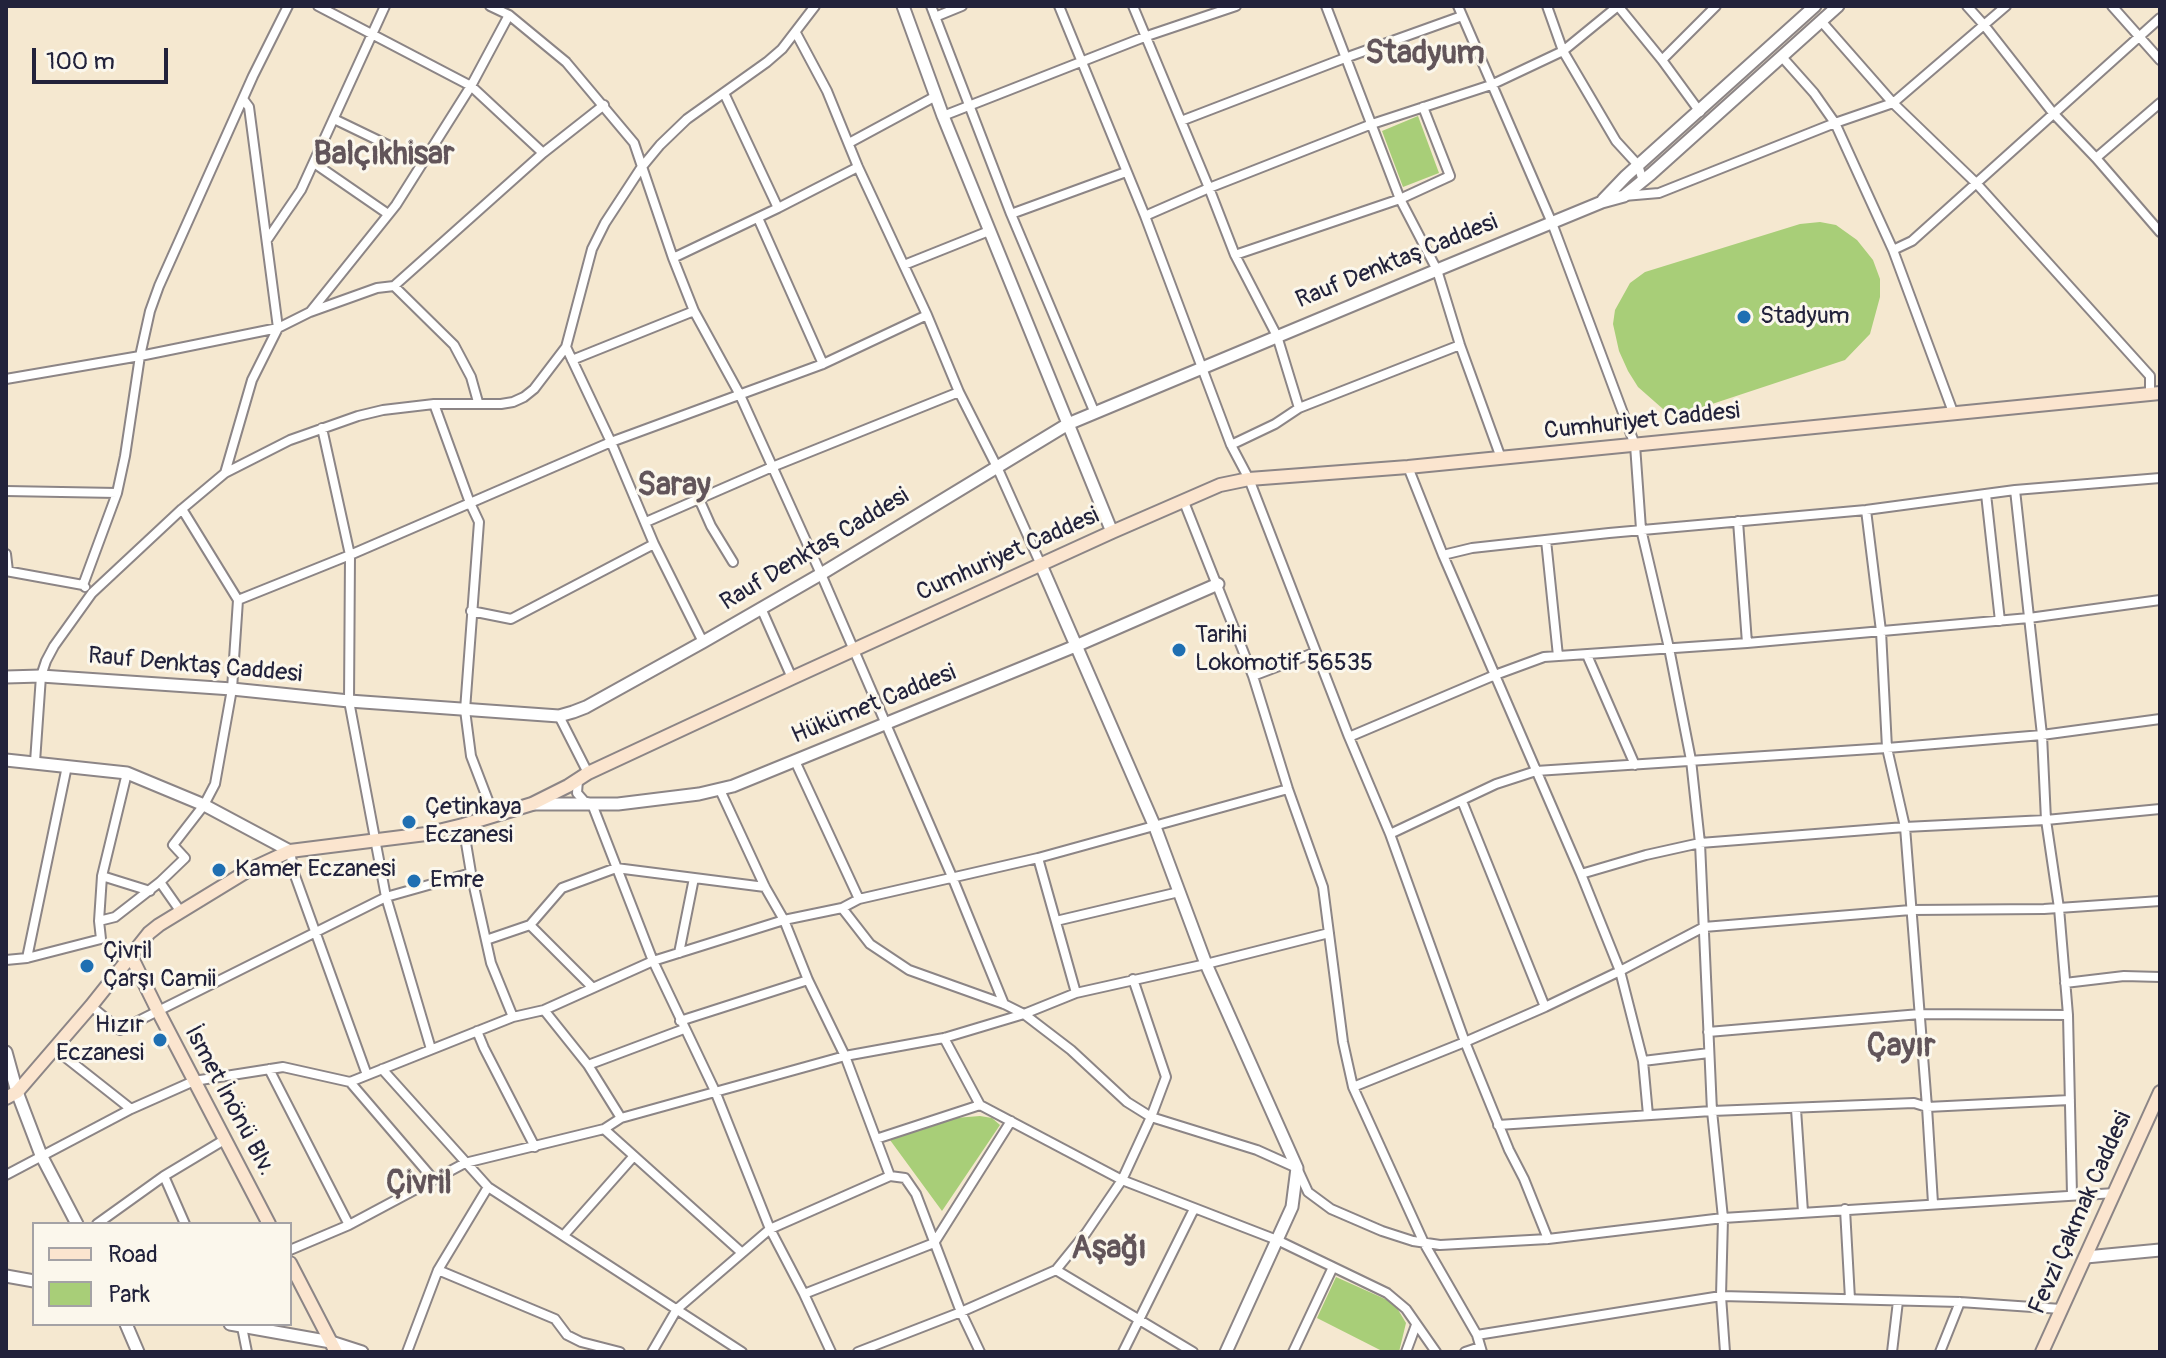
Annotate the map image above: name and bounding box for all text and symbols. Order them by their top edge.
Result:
scale bar [36,32,172,82]
district label: Stadyum [1365,36,1485,74]
text: 100 m [46,47,115,76]
district label: Balçıkhisar [314,137,454,175]
street label: Rauf Denktaş Caddesi [1292,208,1502,316]
place label: Stadyum [1760,303,1849,331]
marker: Stadyum [1735,308,1753,326]
street label: Cumhuriyet Caddesi [1543,397,1741,447]
district label: Saray [637,468,711,506]
street label: Rauf Denktaş Caddesi [715,482,915,618]
street label: Cumhuriyet Caddesi [912,502,1104,608]
place label: Tarihi Lokomotif 56535 [1195,622,1373,678]
marker: Tarihi Lokomotif 56535 [1170,641,1188,659]
street label: Rauf Denktaş Caddesi [87,642,303,690]
street label: Hükümet Caddesi [788,659,960,751]
place label: Çetinkaya Eczanesi [425,794,522,850]
marker: Çetinkaya Eczanesi [400,813,418,831]
place label: Kamer Eczanesi [235,856,396,884]
marker: Kamer Eczanesi [210,861,228,879]
place label: Emre [430,867,484,895]
marker: Emre [405,872,423,890]
place label: Çivril Çarşı Camii [103,938,216,994]
marker: Çivril Çarşı Camii [78,957,96,975]
place label: Hızır Eczanesi [56,1012,144,1068]
street label: İsmet İnönü Blv. [177,1021,281,1181]
district label: Çayır [1867,1029,1935,1067]
marker: Hızır Eczanesi [151,1031,169,1049]
street label: Fevzi Çakmak Caddesi [2023,1107,2139,1319]
district label: Çivril [386,1166,452,1204]
legend [32,1222,292,1326]
district label: Aşağı [1071,1231,1147,1269]
text: Road [108,1240,158,1269]
text: Park [108,1280,150,1309]

